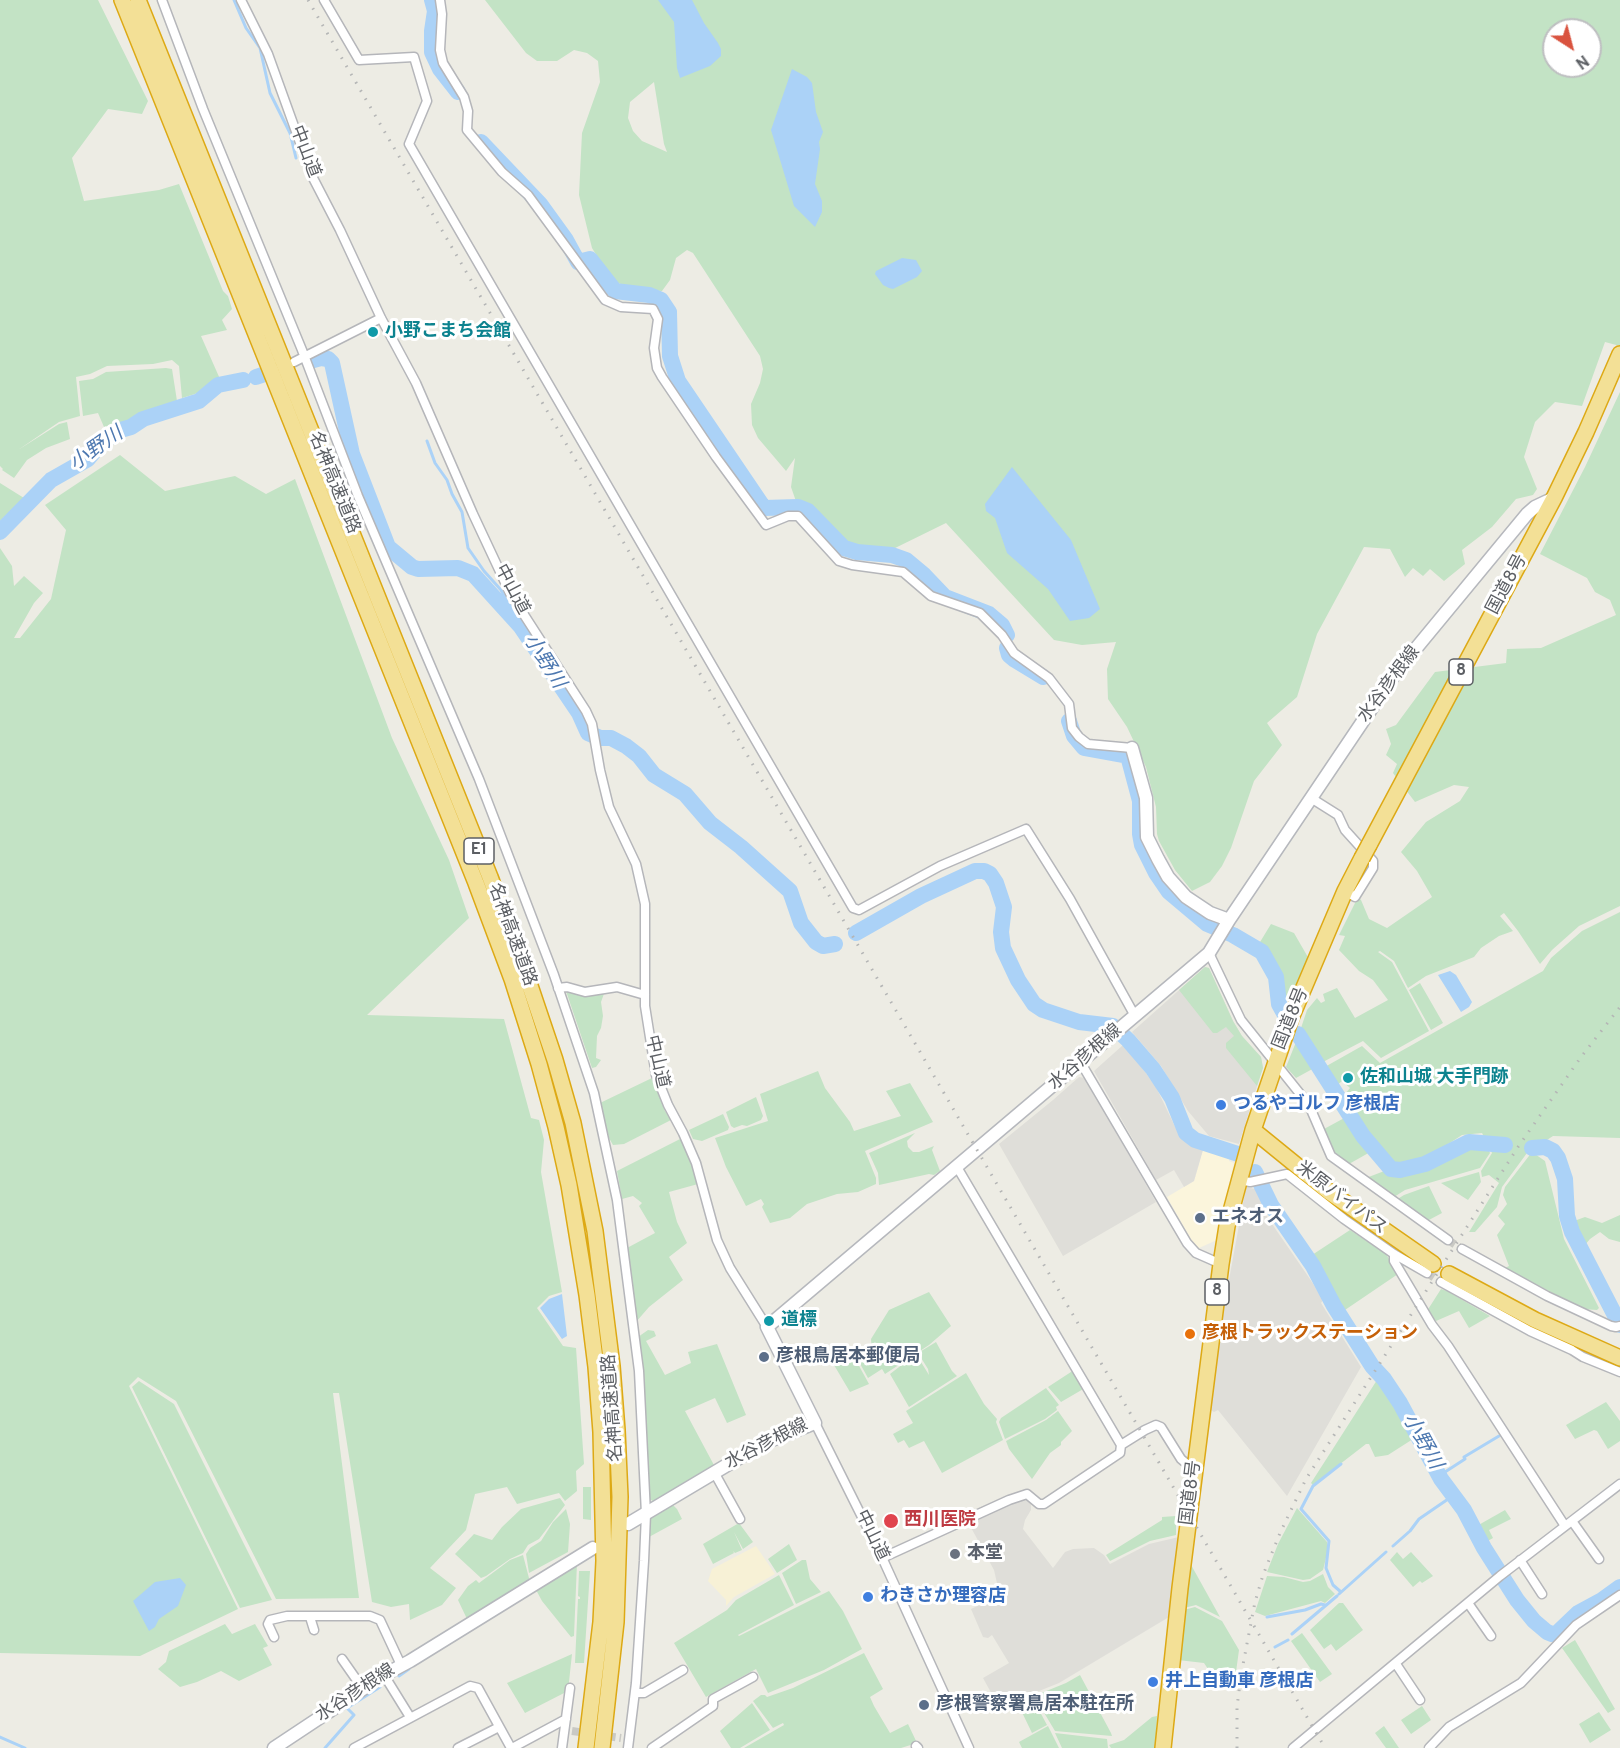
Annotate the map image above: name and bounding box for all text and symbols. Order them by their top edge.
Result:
north arrow [1542,18,1602,78]
text: N [1571,49,1592,72]
street label: 中山道 [284,123,324,181]
place label: 小野こまち会館 [385,321,511,343]
marker: 小野こまち会館 [366,325,380,339]
water label: 小野川 [66,423,128,477]
street label: 名神高速道路 [303,429,363,537]
street label: 国道8号 [1483,551,1533,619]
street label: 中山道 [489,561,533,619]
water label: 小野川 [517,630,569,694]
street label: 水谷彦根線 [1354,643,1426,727]
road number: 8 [1449,659,1473,685]
road number: E1 [464,838,494,864]
street label: 名神高速道路 [482,881,540,989]
street label: 国道8号 [1270,985,1314,1053]
street label: 水谷彦根線 [1045,1020,1127,1096]
street label: 中山道 [639,1033,673,1091]
place label: 佐和山城 大手門跡 [1360,1067,1508,1089]
marker: 佐和山城 大手門跡 [1341,1071,1355,1085]
place label: つるやゴルフ 彦根店 [1233,1094,1399,1116]
marker: つるやゴルフ 彦根店 [1214,1098,1228,1112]
street label: 米原バイパス [1291,1158,1391,1240]
place label: エネオス [1212,1207,1284,1229]
marker: エネオス [1193,1211,1207,1225]
road number: 8 [1205,1279,1229,1305]
place label: 道標 [781,1310,817,1332]
marker: 道標 [762,1314,776,1328]
place label: 彦根トラックステーション [1202,1323,1418,1345]
marker: 彦根トラックステーション [1183,1327,1197,1341]
place label: 彦根鳥居本郵便局 [776,1346,920,1368]
marker: 彦根鳥居本郵便局 [757,1350,771,1364]
street label: 名神高速道路 [599,1353,629,1463]
water label: 小野川 [1396,1410,1446,1474]
street label: 水谷彦根線 [722,1415,812,1475]
street label: 国道8号 [1177,1459,1207,1527]
street label: 中山道 [849,1507,893,1565]
place label: 西川医院 [904,1510,976,1532]
marker: 西川医院 [882,1512,900,1530]
place label: 本堂 [967,1543,1003,1565]
marker: 本堂 [948,1547,962,1561]
place label: わきさか理容店 [880,1586,1006,1608]
marker: わきさか理容店 [861,1590,875,1604]
street label: 水谷彦根線 [312,1660,400,1728]
place label: 井上自動車 彦根店 [1165,1671,1313,1693]
marker: 井上自動車 彦根店 [1146,1675,1160,1689]
place label: 彦根警察署鳥居本駐在所 [936,1694,1134,1716]
marker: 彦根警察署鳥居本駐在所 [917,1698,931,1712]

